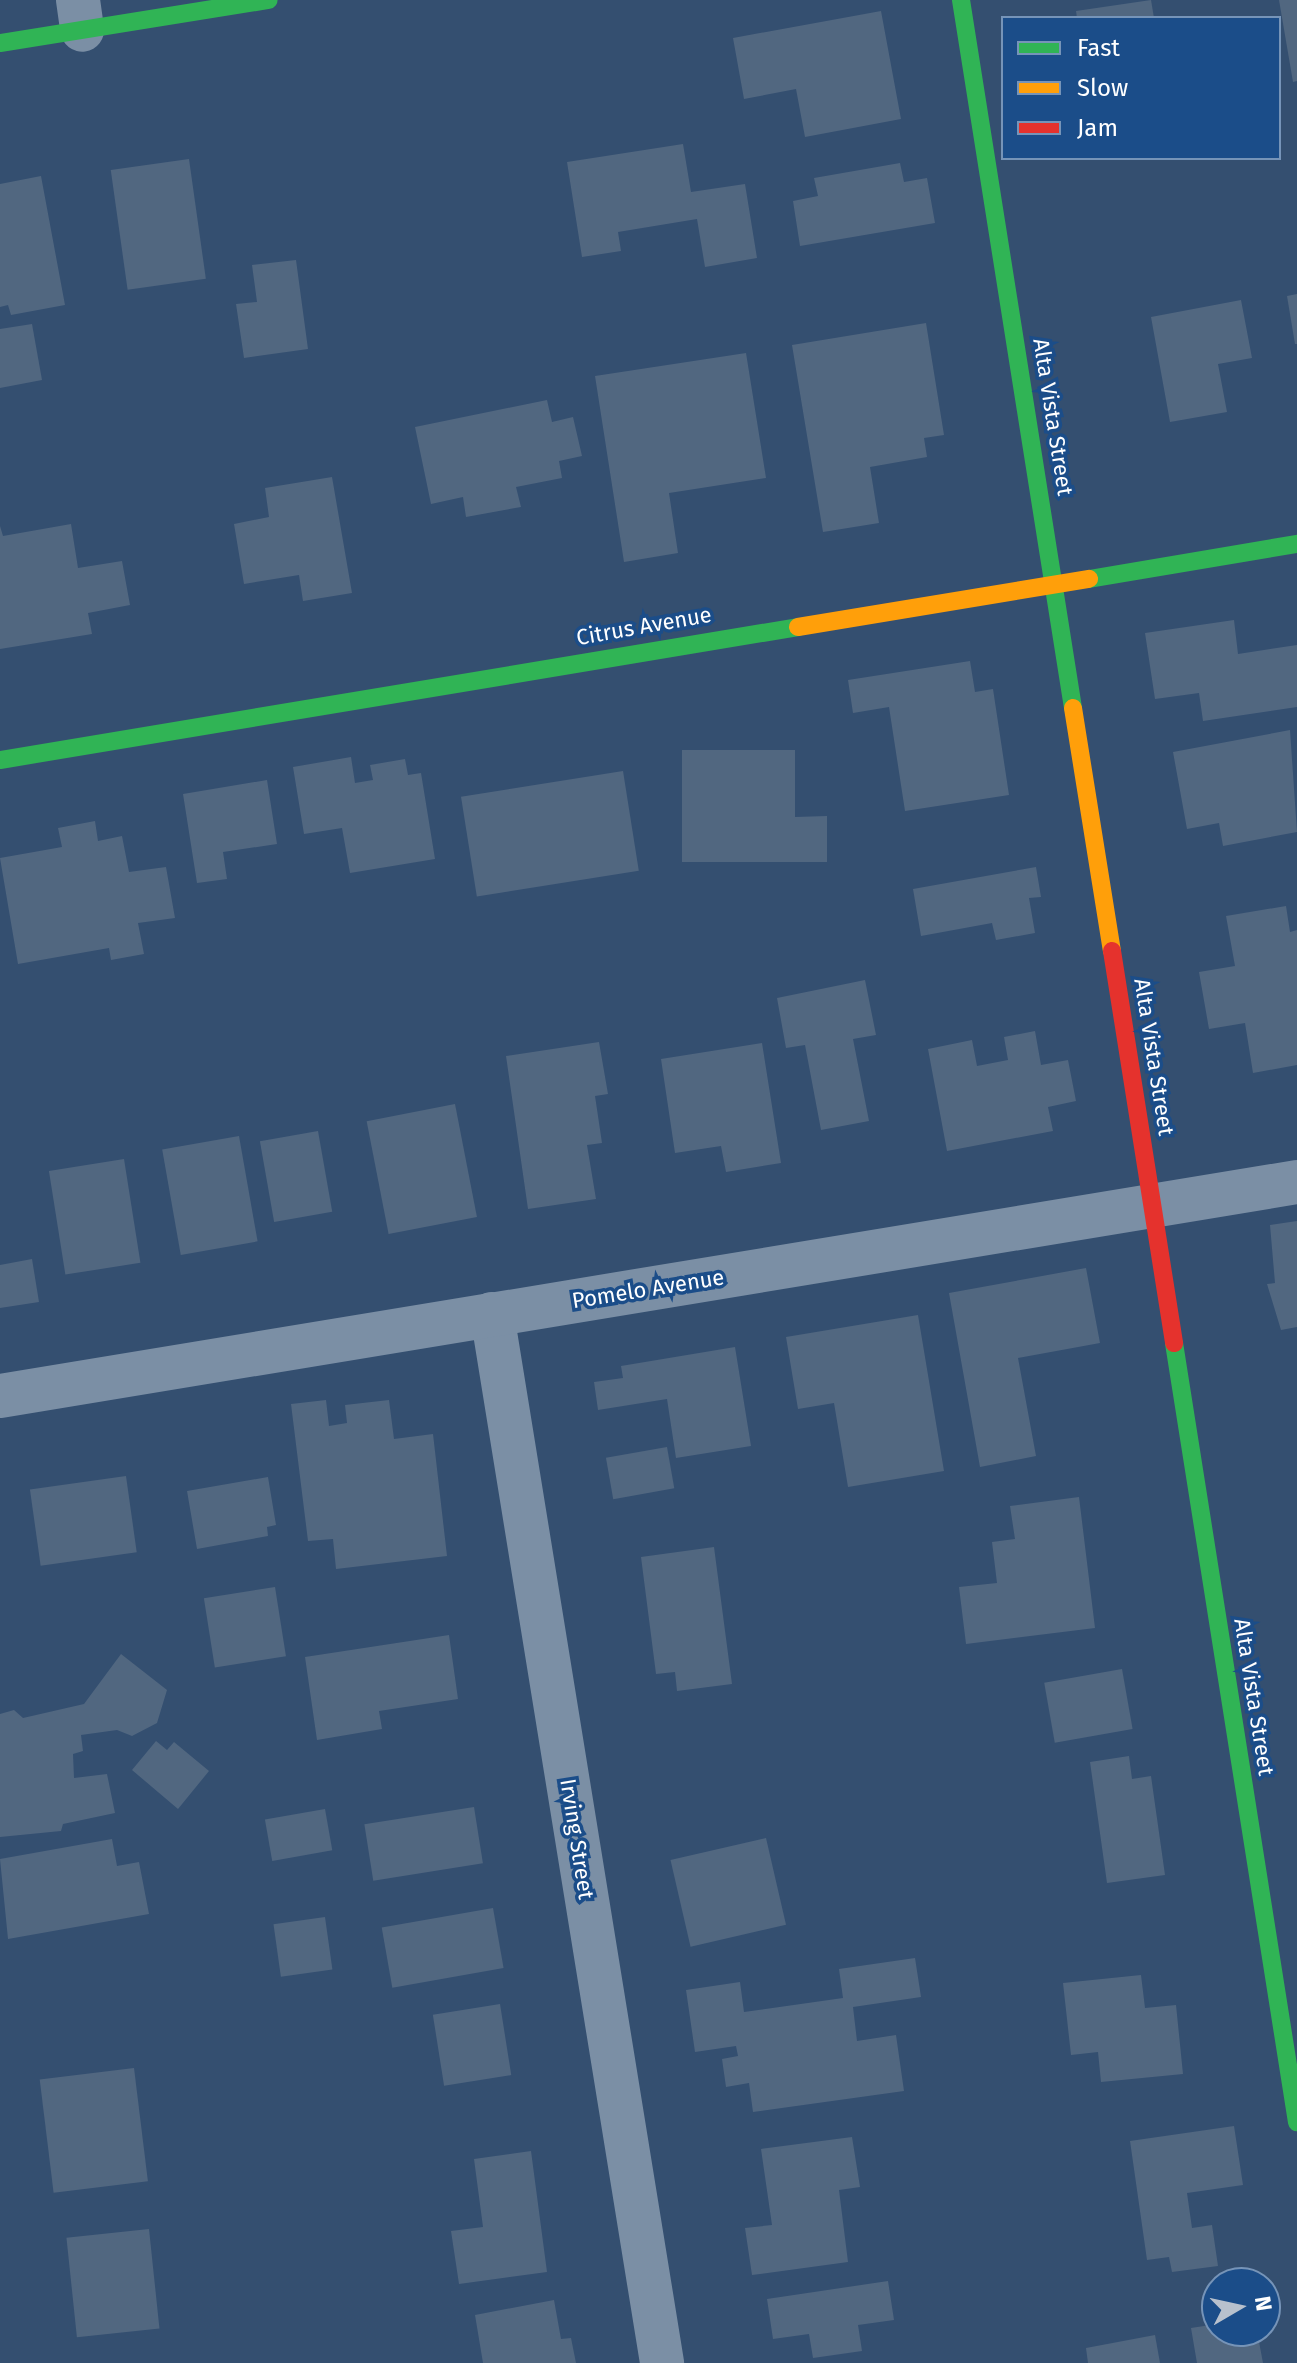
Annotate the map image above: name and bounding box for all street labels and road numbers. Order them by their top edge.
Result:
street label: Alta Vista Street [1028,337,1078,497]
street label: Citrus Avenue [574,601,714,651]
street label: Alta Vista Street [1129,977,1179,1137]
street label: Pomelo Avenue [570,1264,726,1314]
street label: Alta Vista Street [1229,1617,1279,1777]
street label: Irving Street [554,1777,600,1901]

